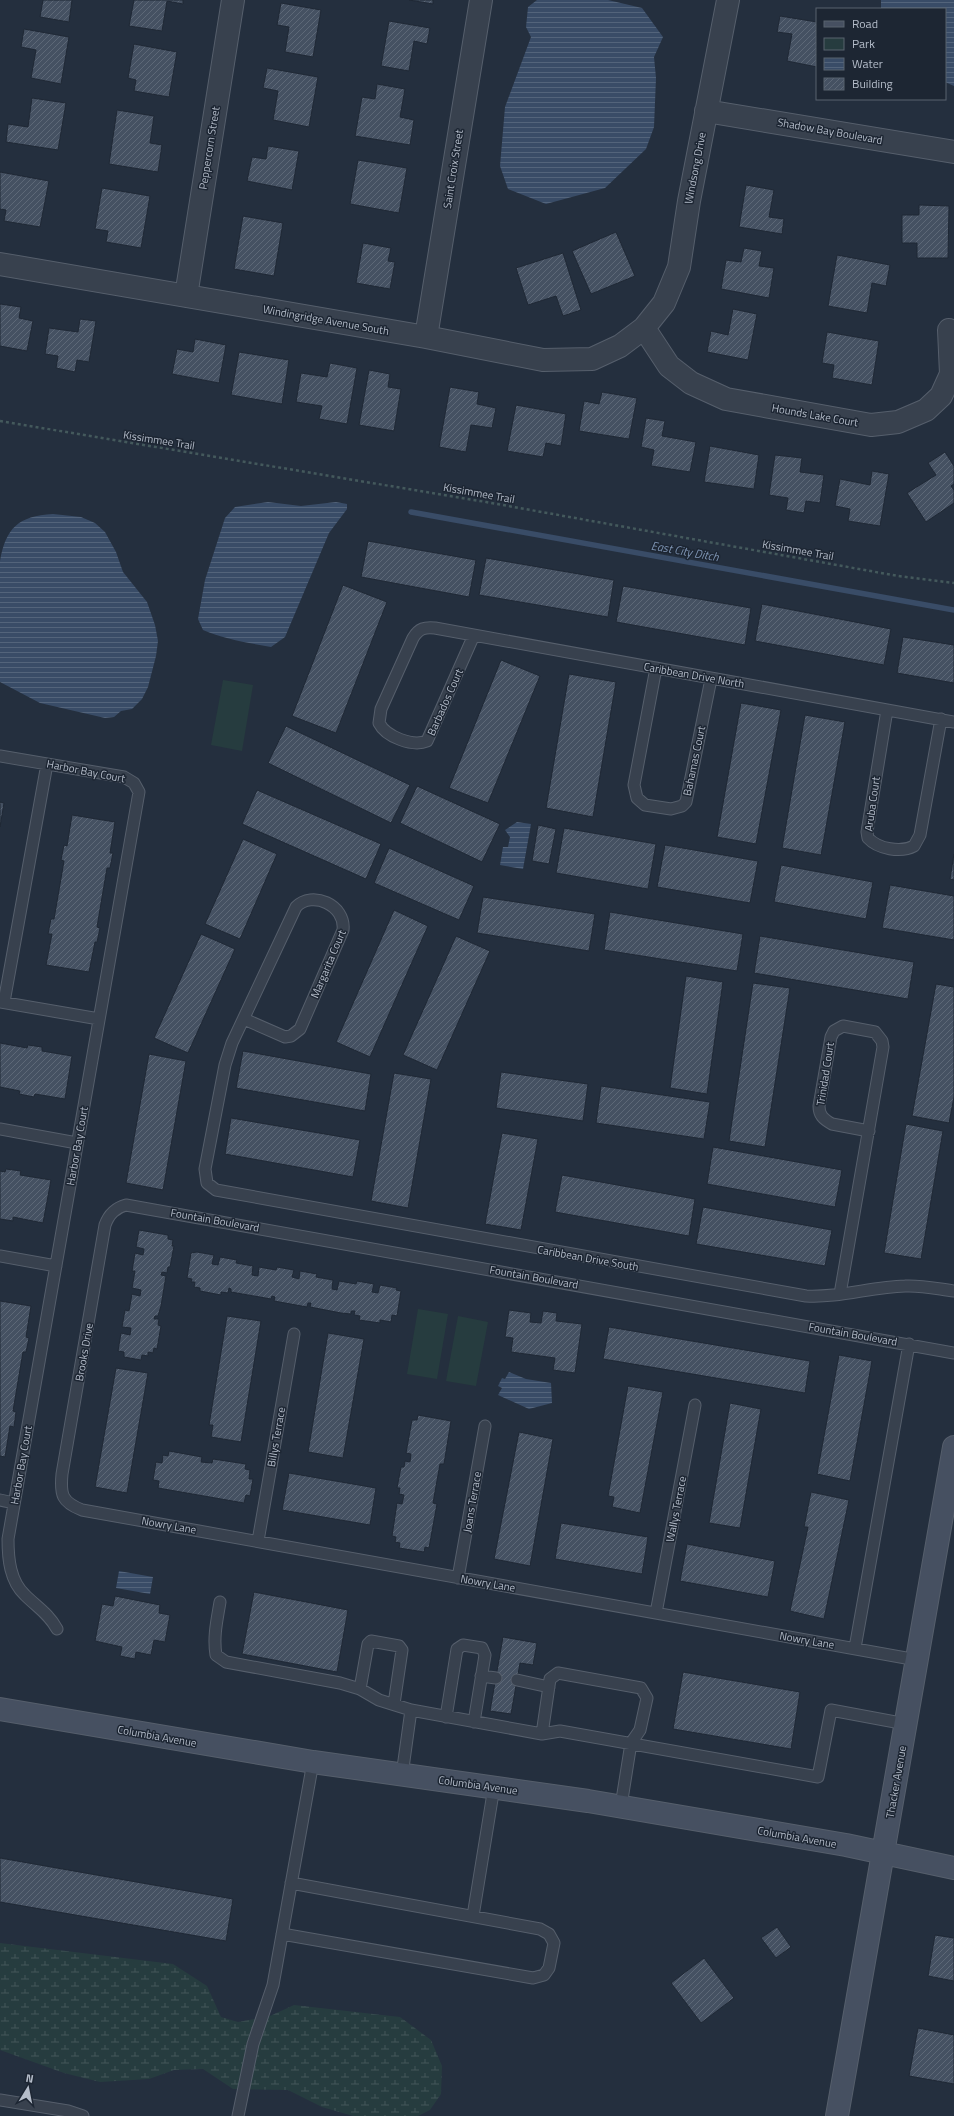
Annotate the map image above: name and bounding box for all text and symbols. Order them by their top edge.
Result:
legend [816,8,946,100]
text: Road [852,14,878,33]
text: Park [852,34,875,53]
text: Water [852,54,883,73]
text: Building [852,74,893,93]
street label: Peppercorn Street [195,105,223,191]
street label: Shadow Bay Boulevard [776,114,884,148]
street label: Saint Croix Street [439,128,467,210]
street label: Windsong Drive [680,130,710,205]
street label: Windingridge Avenue South [262,301,390,339]
street label: Hounds Lake Court [771,400,860,430]
street label: Kissimmee Trail [122,426,196,454]
street label: Kissimmee Trail [442,479,516,507]
water label: East City Ditch [650,536,721,566]
street label: Kissimmee Trail [761,536,835,564]
street label: Caribbean Drive North [642,658,746,692]
street label: Barbados Court [423,666,467,738]
street label: Bahamas Court [679,724,709,797]
street label: Harbor Bay Court [45,756,127,786]
street label: Aruba Court [860,775,884,832]
street label: Margarita Court [306,927,350,1001]
street label: Trinidad Court [812,1041,838,1107]
street label: Harbor Bay Court [62,1105,92,1187]
street label: Fountain Boulevard [169,1204,261,1236]
street label: Caribbean Drive South [536,1241,640,1275]
street label: Fountain Boulevard [488,1261,580,1293]
street label: Fountain Boulevard [807,1318,899,1350]
street label: Brooks Drive [71,1321,97,1382]
street label: Billys Terrace [263,1405,289,1468]
street label: Harbor Bay Court [6,1424,36,1506]
street label: Joans Terrace [459,1470,485,1534]
street label: Wallys Terrace [662,1474,690,1543]
street label: Nowry Lane [140,1512,198,1538]
street label: Nowry Lane [459,1570,517,1596]
street label: Nowry Lane [778,1627,836,1653]
street label: Columbia Avenue [116,1721,198,1751]
street label: Thacker Avenue [882,1744,910,1819]
street label: Columbia Avenue [437,1772,519,1799]
street label: Columbia Avenue [756,1822,838,1852]
north arrow [8,2068,48,2108]
text: N [25,2070,35,2087]

